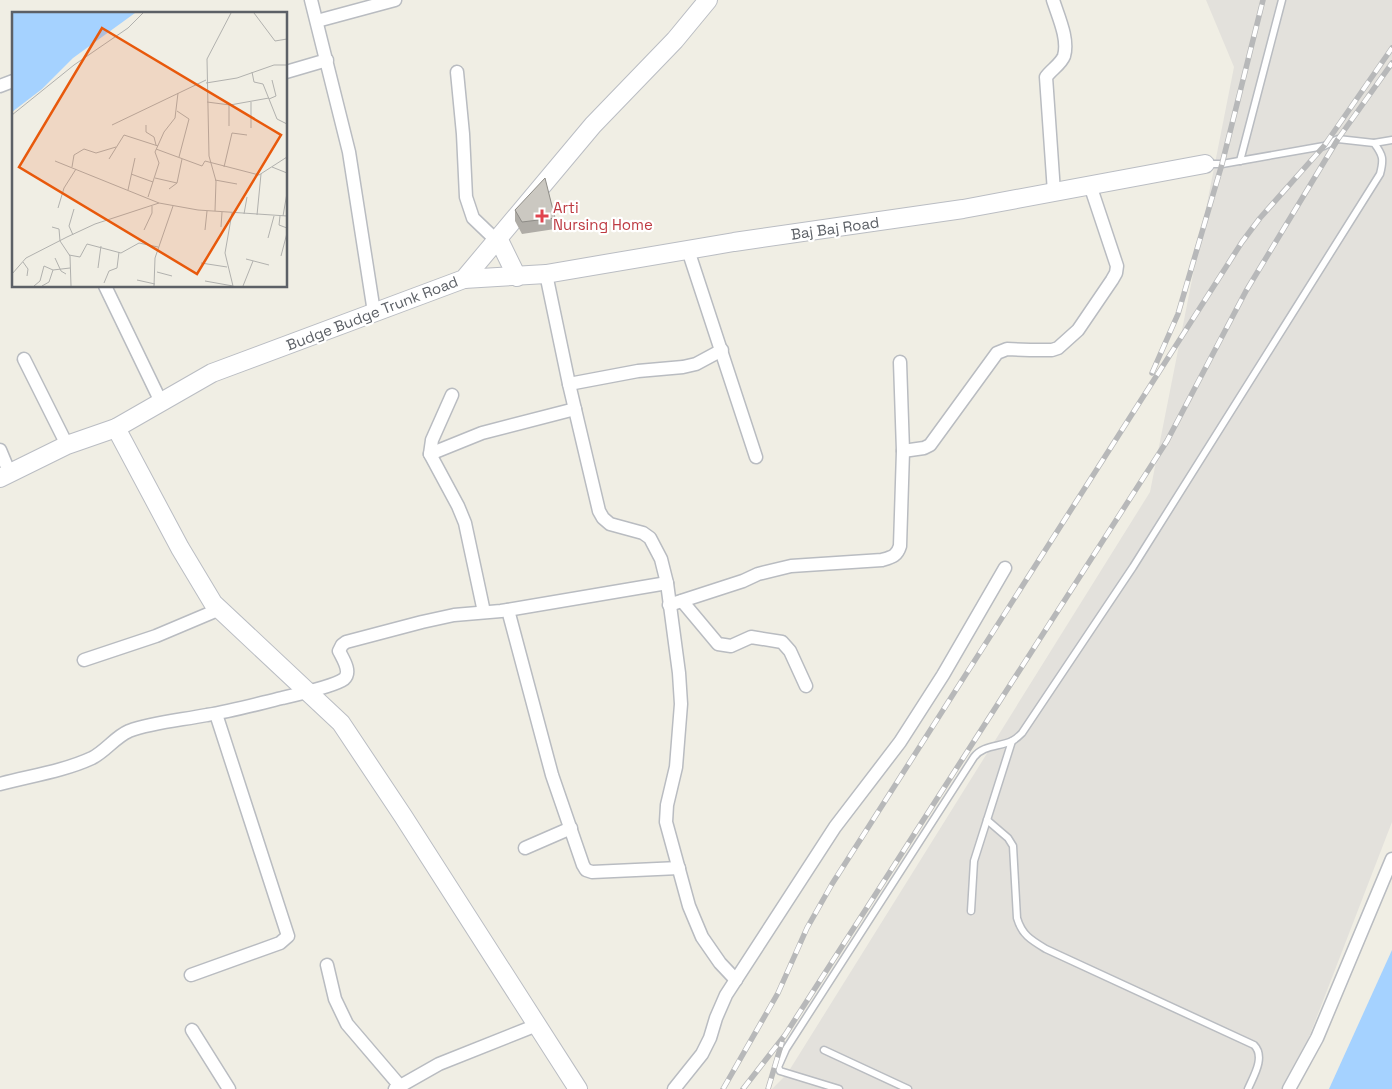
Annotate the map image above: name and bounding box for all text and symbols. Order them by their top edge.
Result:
inset map [12,12,288,288]
place label: Arti Nursing Home [553,198,653,234]
marker: Arti Nursing Home [535,209,549,223]
street label: Baj Baj Road [790,212,880,244]
street label: Budge Budge Trunk Road [283,271,461,355]

